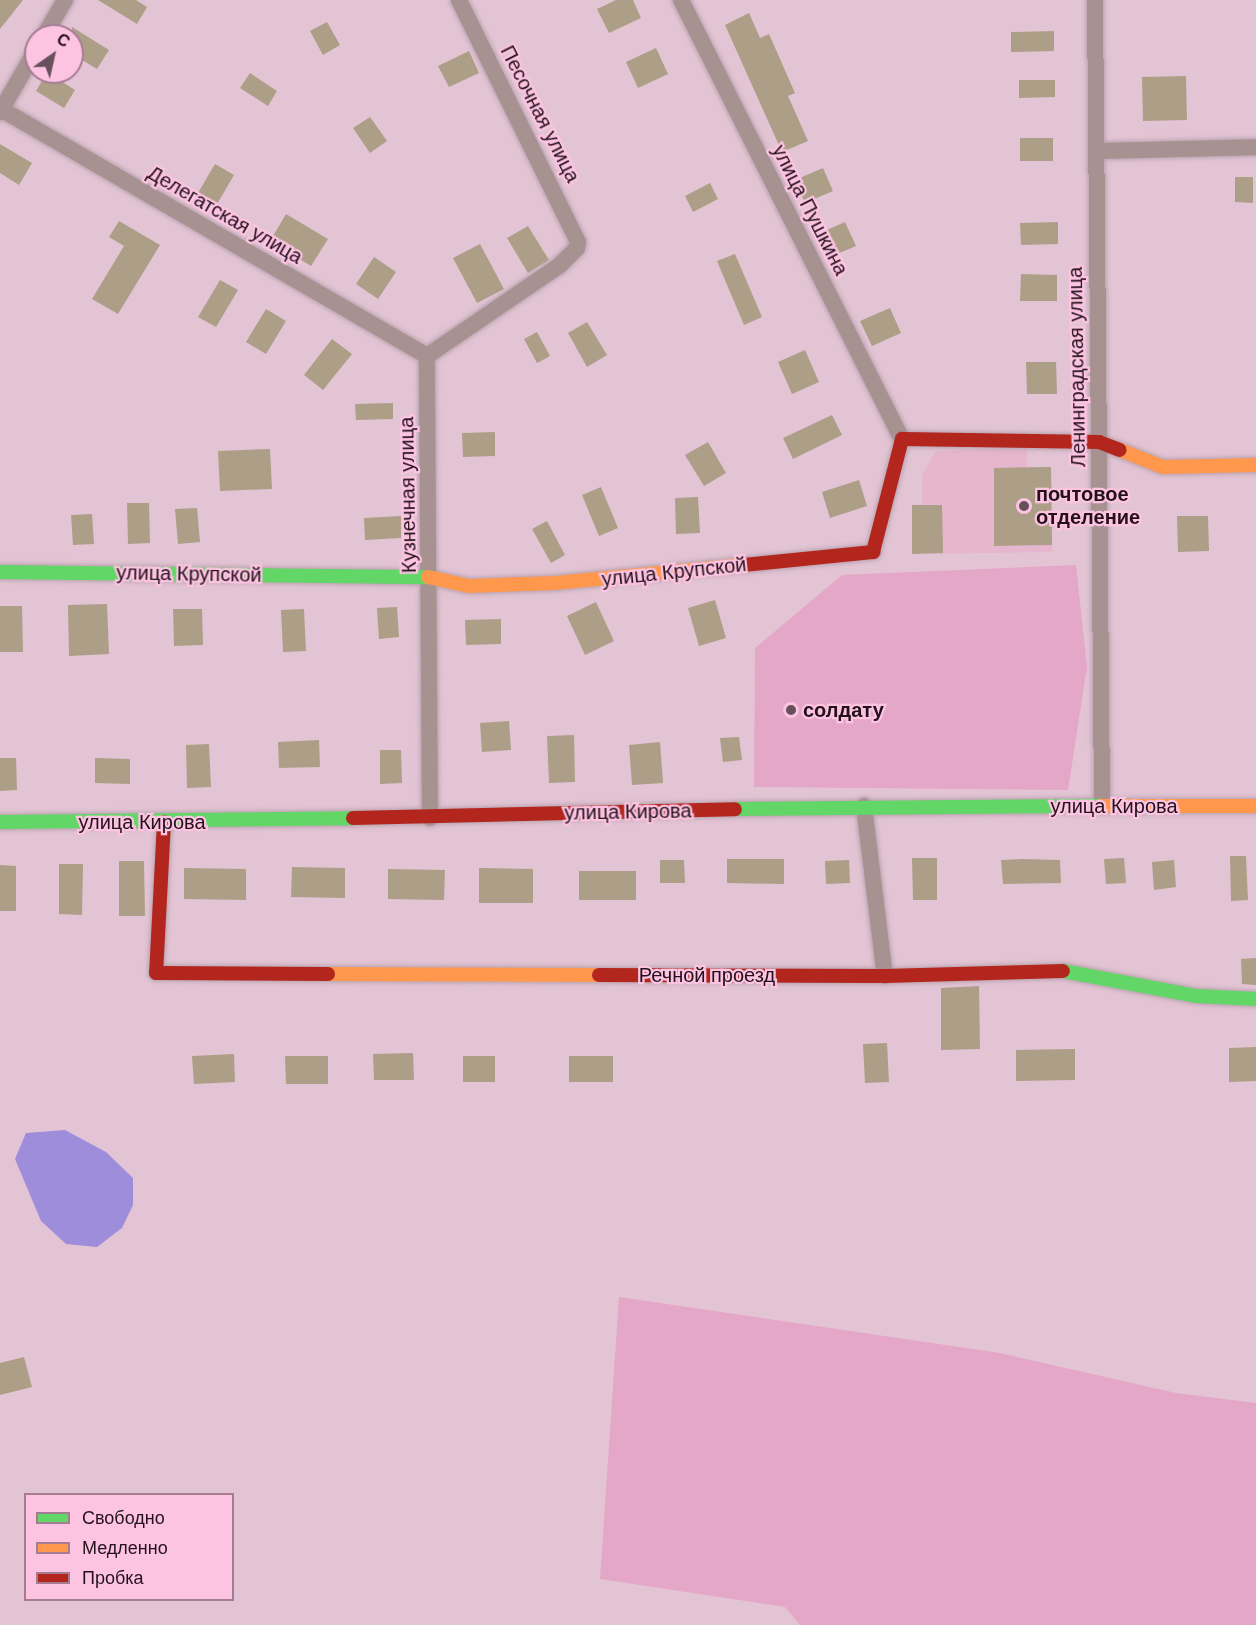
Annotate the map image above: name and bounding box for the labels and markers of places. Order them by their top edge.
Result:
place label: почтовое отделение [1036,482,1140,529]
marker: почтовое отделение [1017,499,1031,513]
place label: солдату [803,698,884,722]
marker: солдату [784,703,798,717]

